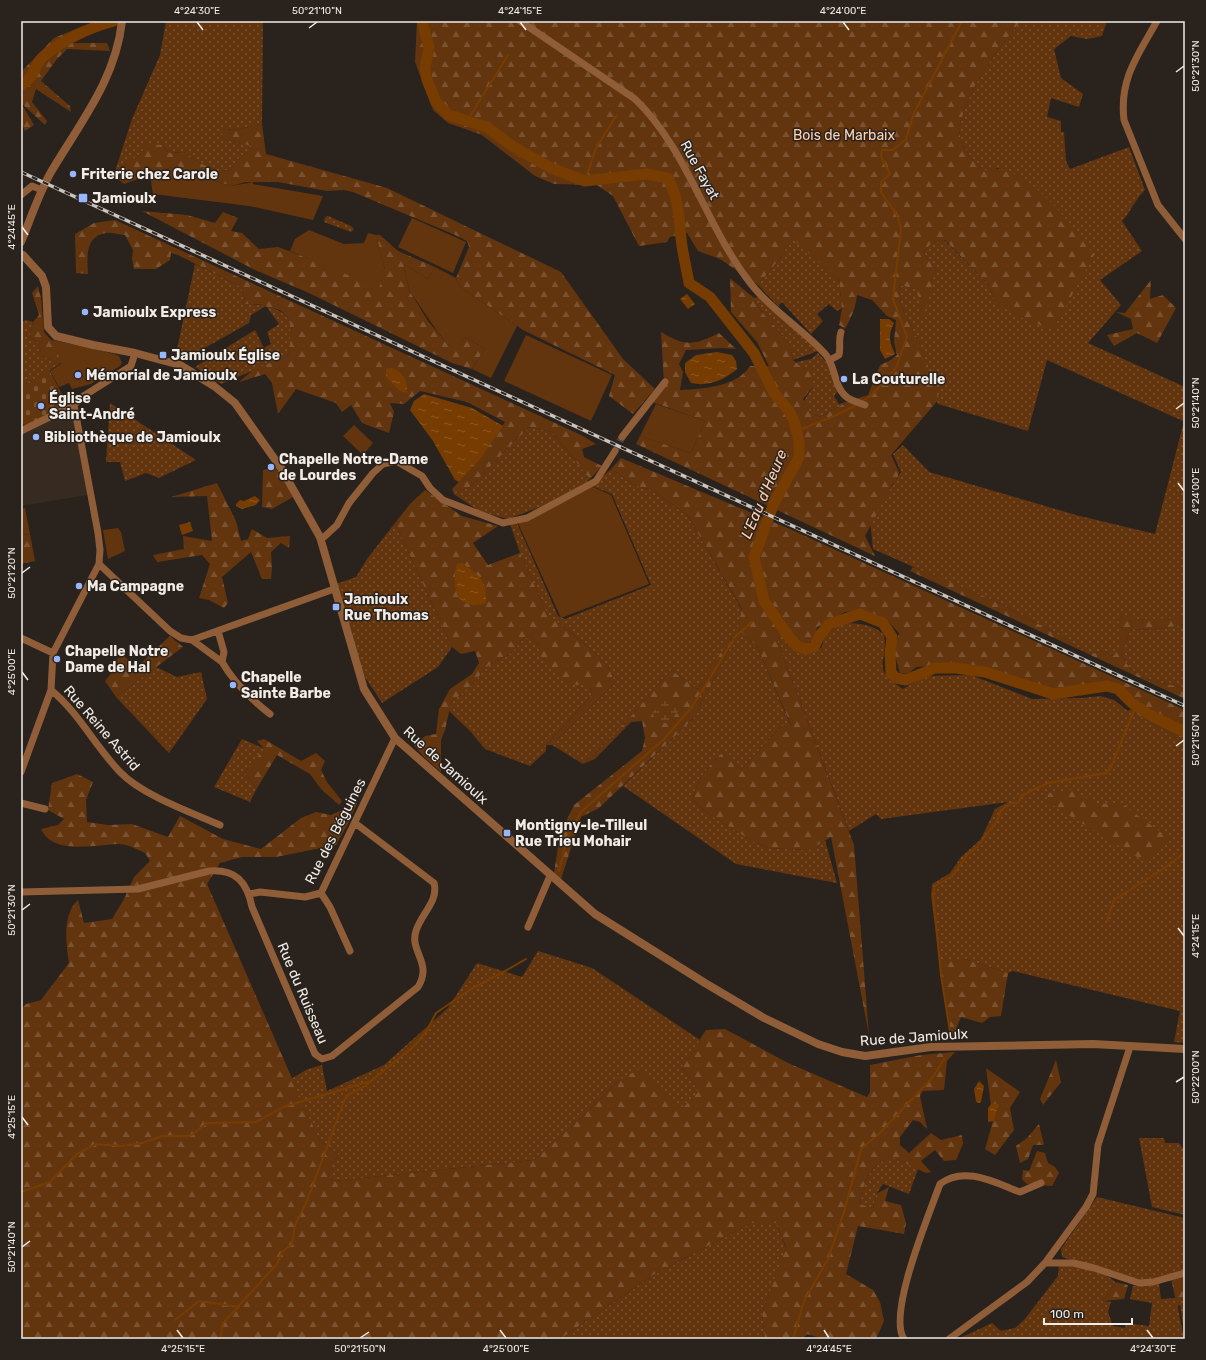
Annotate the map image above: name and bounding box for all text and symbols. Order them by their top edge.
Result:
text: 4°24'30"E [174,5,220,17]
text: 50°21'10"N [292,5,342,17]
text: 4°24'15"E [498,5,542,17]
text: 4°24'00"E [820,5,866,17]
text: 50°21'30"N [1190,40,1202,92]
park label: Bois de Marbaix [793,127,896,144]
street label: Rue Fayat [676,138,723,203]
place label: Friterie chez Carole [81,166,218,183]
marker: Friterie chez Carole [68,169,78,179]
place label: Jamioulx [92,190,157,207]
marker: Jamioulx [77,192,89,204]
text: 4°24'45"E [6,204,18,250]
place label: Jamioulx Express [93,304,217,321]
marker: Jamioulx Express [80,307,90,317]
place label: Jamioulx Église [171,346,280,364]
marker: Jamioulx Église [158,350,168,360]
place label: Mémorial de Jamioulx [86,367,238,384]
marker: Mémorial de Jamioulx [73,370,83,380]
place label: La Couturelle [852,371,945,388]
marker: La Couturelle [839,374,849,384]
text: 50°21'40"N [1190,377,1202,429]
place label: Église Saint-André [49,389,135,423]
marker: Église Saint-André [36,401,46,411]
place label: Bibliothèque de Jamioulx [44,429,221,446]
marker: Bibliothèque de Jamioulx [31,432,41,442]
water label: L'Eau d'Heure [737,446,791,541]
place label: Chapelle Notre-Dame de Lourdes [279,451,428,484]
marker: Chapelle Notre-Dame de Lourdes [266,462,276,472]
text: 4°24'00"E [1190,468,1202,514]
text: 50°21'20"N [6,547,18,599]
place label: Ma Campagne [87,578,184,595]
marker: Ma Campagne [74,581,84,591]
place label: Jamioulx Rue Thomas [344,591,429,624]
marker: Jamioulx Rue Thomas [331,602,341,612]
place label: Chapelle Notre Dame de Hal [65,643,168,676]
text: 4°25'00"E [6,649,18,695]
marker: Chapelle Notre Dame de Hal [52,654,62,664]
place label: Chapelle Sainte Barbe [241,669,331,702]
marker: Chapelle Sainte Barbe [228,680,238,690]
street label: Rue Reine Astrid [60,682,143,775]
text: 50°21'50"N [1190,714,1202,766]
street label: Rue de Jamioulx [400,723,492,808]
street label: Rue des Béguines [301,775,369,887]
place label: Montigny-le-Tilleul Rue Trieu Mohair [515,817,647,850]
marker: Montigny-le-Tilleul Rue Trieu Mohair [502,828,512,838]
text: 50°21'30"N [6,884,18,936]
text: 4°24'15"E [1190,914,1202,958]
street label: Rue du Ruisseau [274,940,332,1046]
street label: Rue de Jamioulx [859,1025,969,1050]
text: 50°22'00"N [1190,1050,1202,1104]
text: 4°25'15"E [6,1095,18,1139]
text: 50°21'40"N [6,1221,18,1273]
scale bar [1044,1300,1132,1326]
text: 100 m [1050,1307,1084,1321]
text: 4°25'15"E [161,1343,205,1355]
text: 50°21'50"N [334,1343,386,1355]
text: 4°25'00"E [483,1343,529,1355]
text: 4°24'45"E [806,1343,852,1355]
text: 4°24'30"E [1130,1343,1176,1355]

